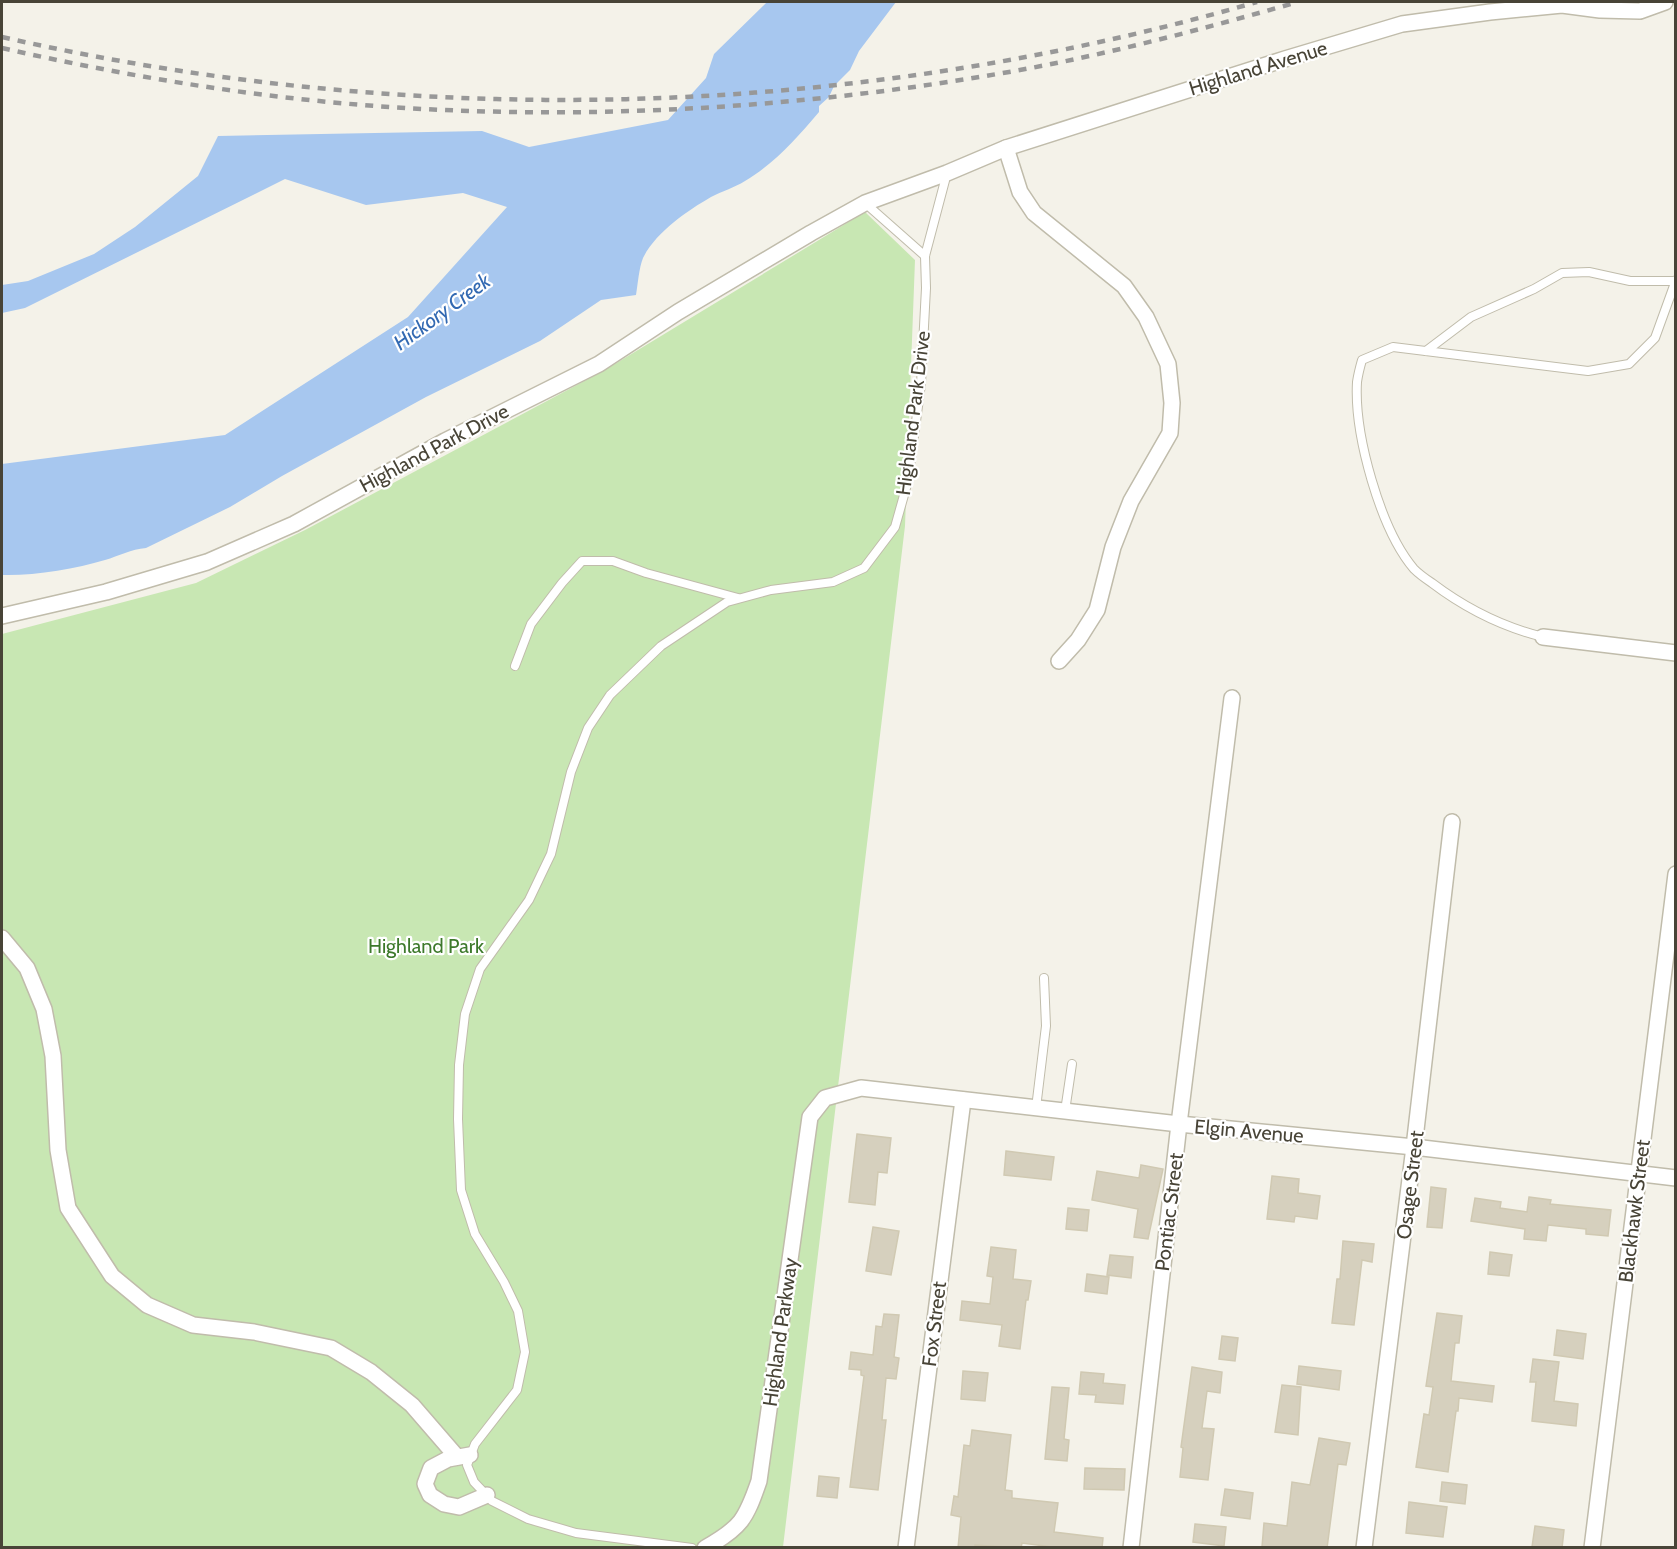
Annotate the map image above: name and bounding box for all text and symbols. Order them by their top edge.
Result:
street label: Highland Avenue [1186,36,1330,100]
water label: Hickory Creek [388,267,496,355]
street label: Highland Park Drive [891,329,935,497]
street label: Highland Park Drive [355,399,513,497]
park label: Highland Park [368,934,484,958]
street label: Elgin Avenue [1193,1114,1305,1148]
street label: Osage Street [1391,1129,1429,1241]
street label: Blackhawk Street [1613,1138,1655,1284]
street label: Pontiac Street [1150,1151,1188,1272]
street label: Highland Parkway [758,1256,802,1408]
street label: Fox Street [917,1280,951,1368]

